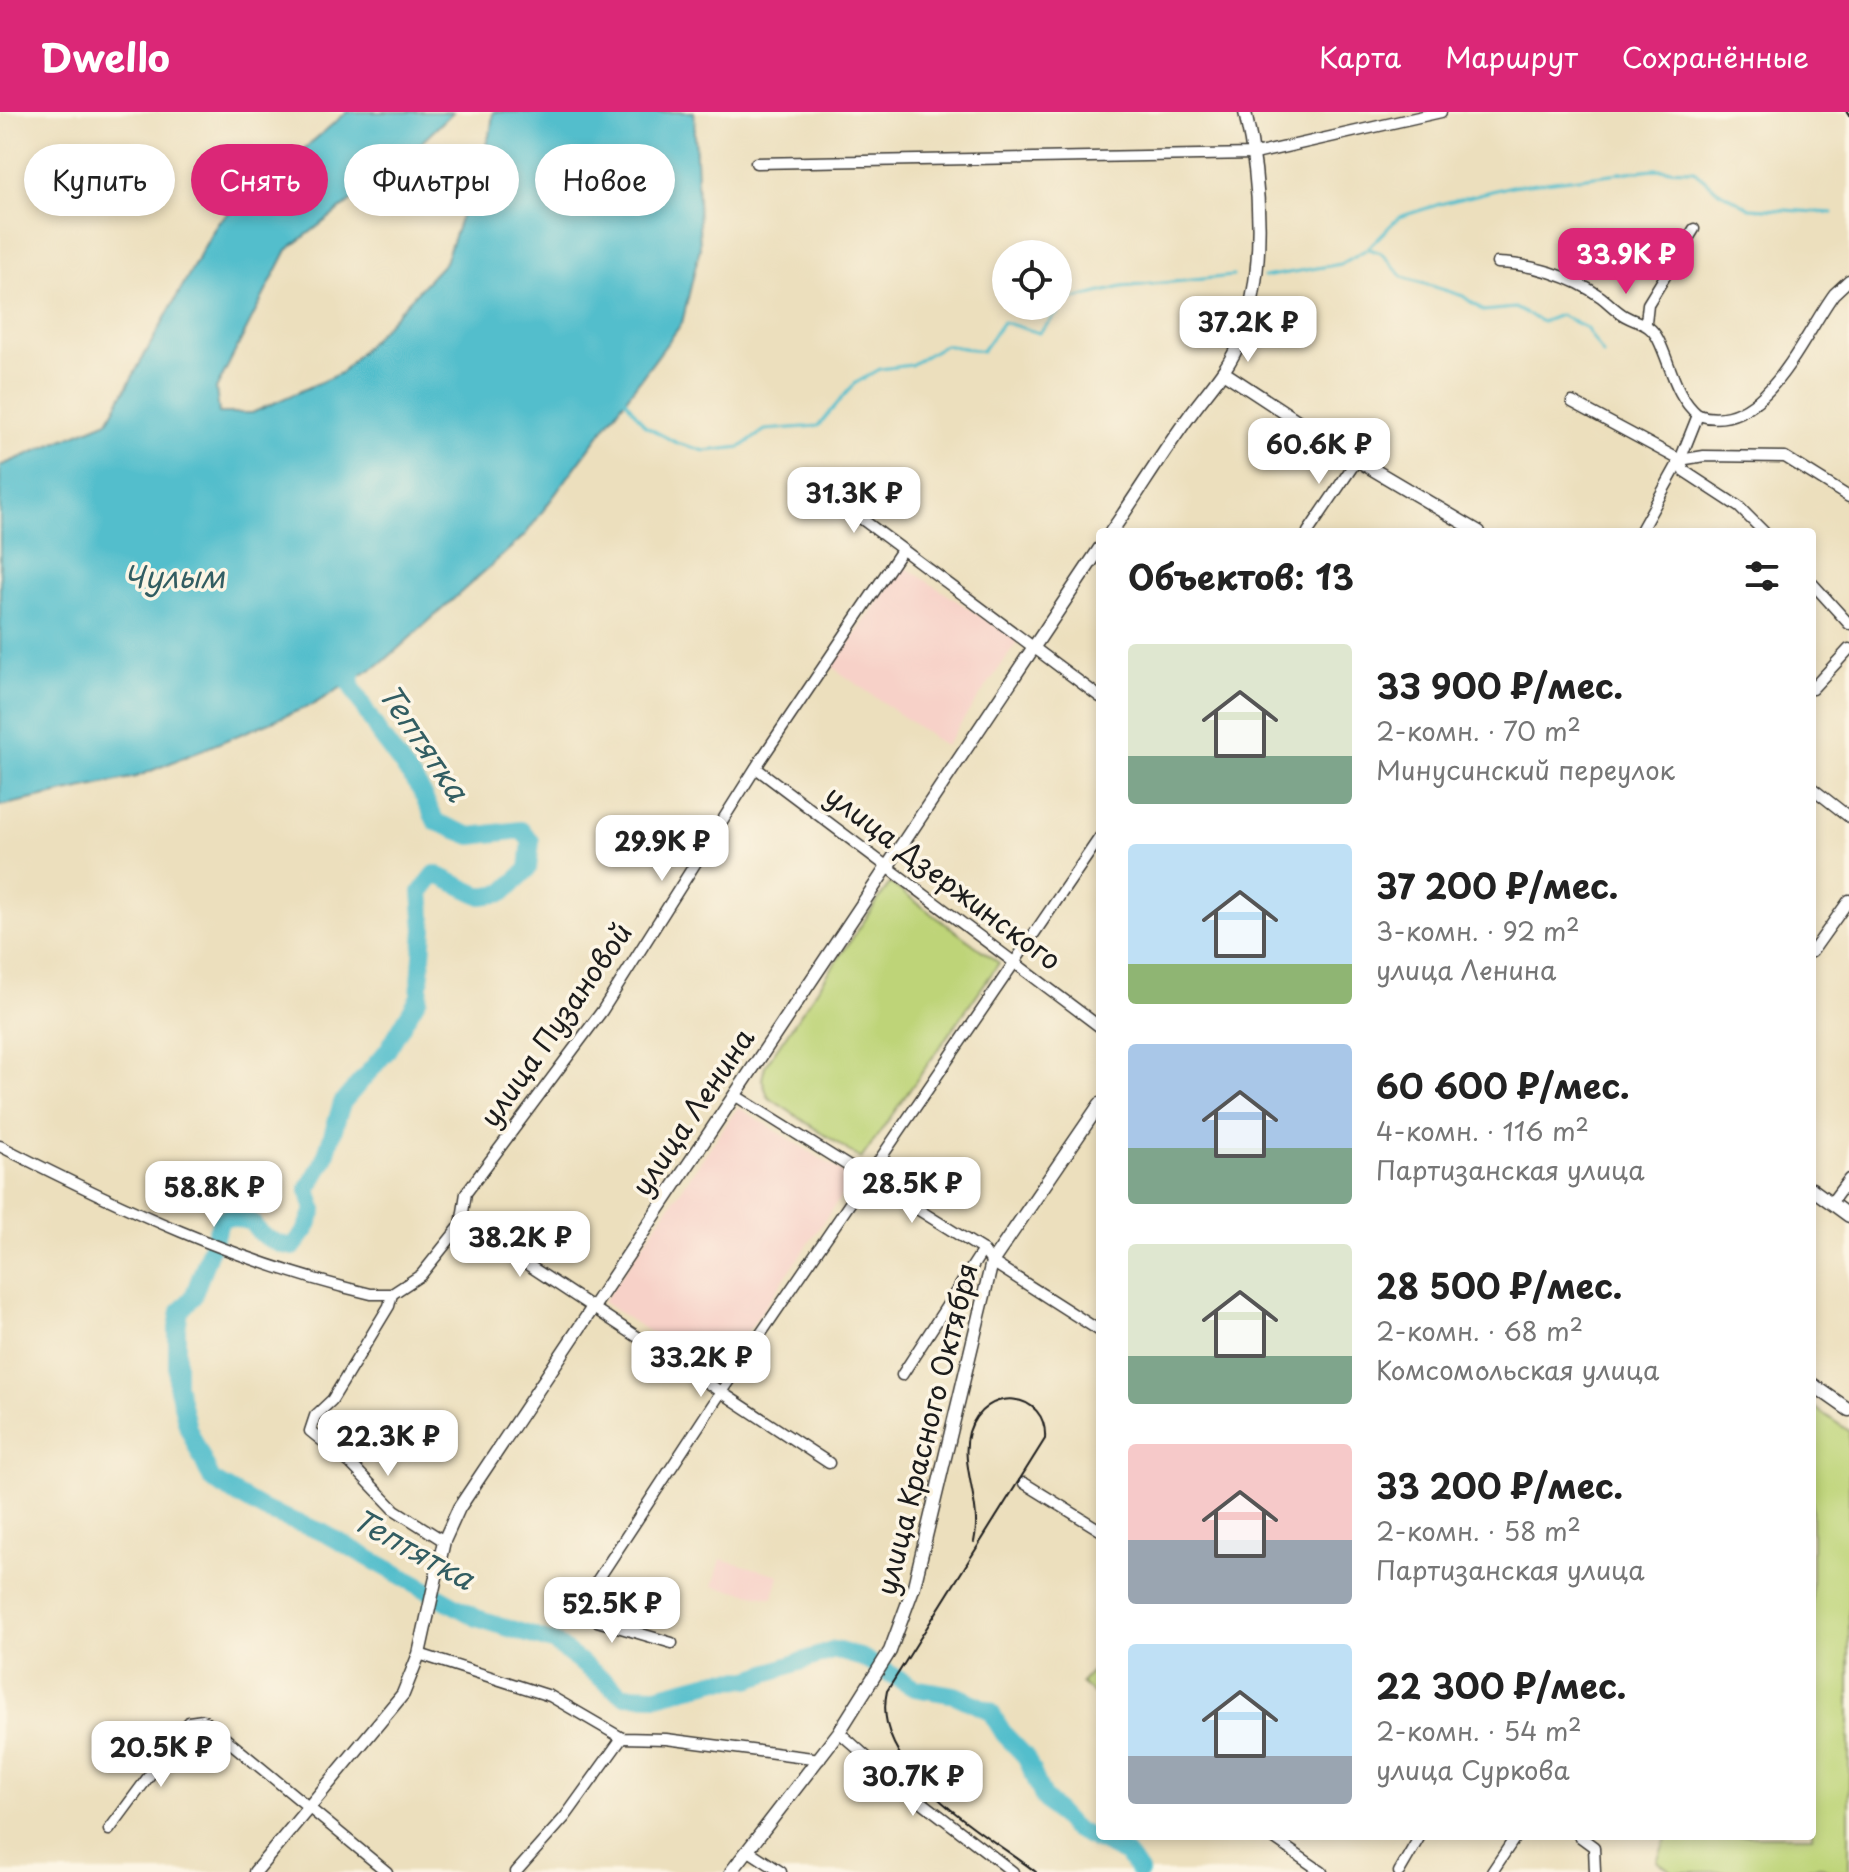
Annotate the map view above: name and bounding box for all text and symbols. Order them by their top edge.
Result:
text: Dwello [40,28,170,85]
text: Карта [1319,35,1401,78]
text: Маршрут [1445,35,1578,78]
text: Сохранённые [1622,35,1809,78]
chip: Купить [24,144,175,216]
chip: Снять [191,144,328,216]
chip: Фильтры [344,144,519,216]
chip: Новое [535,144,675,216]
pin: 33.9K ₽ [1552,228,1700,296]
text: 33.9K ₽ [1576,234,1676,273]
map controls [992,240,1072,320]
button: locate [992,240,1072,320]
pin: 37.2K ₽ [1174,296,1322,364]
text: 37.2K ₽ [1198,302,1298,341]
pin: 60.6K ₽ [1245,418,1393,486]
text: 60.6K ₽ [1266,424,1372,463]
pin: 31.3K ₽ [780,467,928,535]
text: 31.3K ₽ [805,473,903,512]
text: Объектов: 13 [1128,550,1354,602]
water label: Чулым [123,553,225,598]
icon: filters [1740,554,1784,598]
text: 33 900 ₽/мес. [1376,659,1623,711]
water label: Тептятка [369,674,481,810]
icon: home [1192,676,1288,772]
text: 2-комн. · 70 m² [1376,711,1581,750]
text: Минусинский переулок [1376,750,1675,789]
street label: улица Дзержинского [817,773,1071,980]
pin: 29.9K ₽ [588,815,736,883]
text: 29.9K ₽ [614,821,710,860]
text: 37 200 ₽/мес. [1376,859,1618,911]
icon: home [1192,876,1288,972]
text: 3-комн. · 92 m² [1376,911,1580,950]
street label: улица Пузановой [468,913,641,1135]
text: улица Ленина [1376,950,1556,989]
street label: улица Ленина [620,1018,764,1204]
text: 60 600 ₽/мес. [1376,1059,1630,1111]
icon: home [1192,1076,1288,1172]
text: 4-комн. · 116 m² [1376,1111,1589,1150]
text: Партизанская улица [1376,1150,1645,1189]
pin: 28.5K ₽ [838,1157,986,1225]
pin: 58.8K ₽ [140,1161,288,1229]
text: 28.5K ₽ [862,1163,962,1202]
text: 58.8K ₽ [163,1167,265,1206]
pin: 38.2K ₽ [446,1211,594,1279]
text: 38.2K ₽ [468,1217,572,1256]
street label: улица Красного Октября [863,1258,988,1599]
text: 28 500 ₽/мес. [1376,1259,1622,1311]
icon: home [1192,1276,1288,1372]
text: 2-комн. · 68 m² [1376,1311,1583,1350]
pin: 33.2K ₽ [627,1331,775,1399]
text: 33.2K ₽ [649,1337,753,1376]
text: Комсомольская улица [1376,1350,1659,1389]
pin: 22.3K ₽ [314,1410,462,1478]
text: 22.3K ₽ [336,1416,440,1455]
text: 33 200 ₽/мес. [1376,1459,1623,1511]
icon: home [1192,1476,1288,1572]
water label: Тептятка [345,1496,484,1600]
text: 2-комн. · 58 m² [1376,1511,1581,1550]
text: Партизанская улица [1376,1550,1645,1589]
pin: 52.5K ₽ [538,1577,686,1645]
text: 52.5K ₽ [562,1583,662,1622]
text: 22 300 ₽/мес. [1376,1659,1626,1711]
icon: home [1192,1676,1288,1772]
text: 2-комн. · 54 m² [1376,1711,1582,1750]
pin: 20.5K ₽ [87,1721,235,1789]
text: 20.5K ₽ [110,1727,213,1766]
pin: 30.7K ₽ [839,1750,987,1818]
text: улица Суркова [1376,1750,1570,1789]
text: 30.7K ₽ [862,1756,964,1795]

